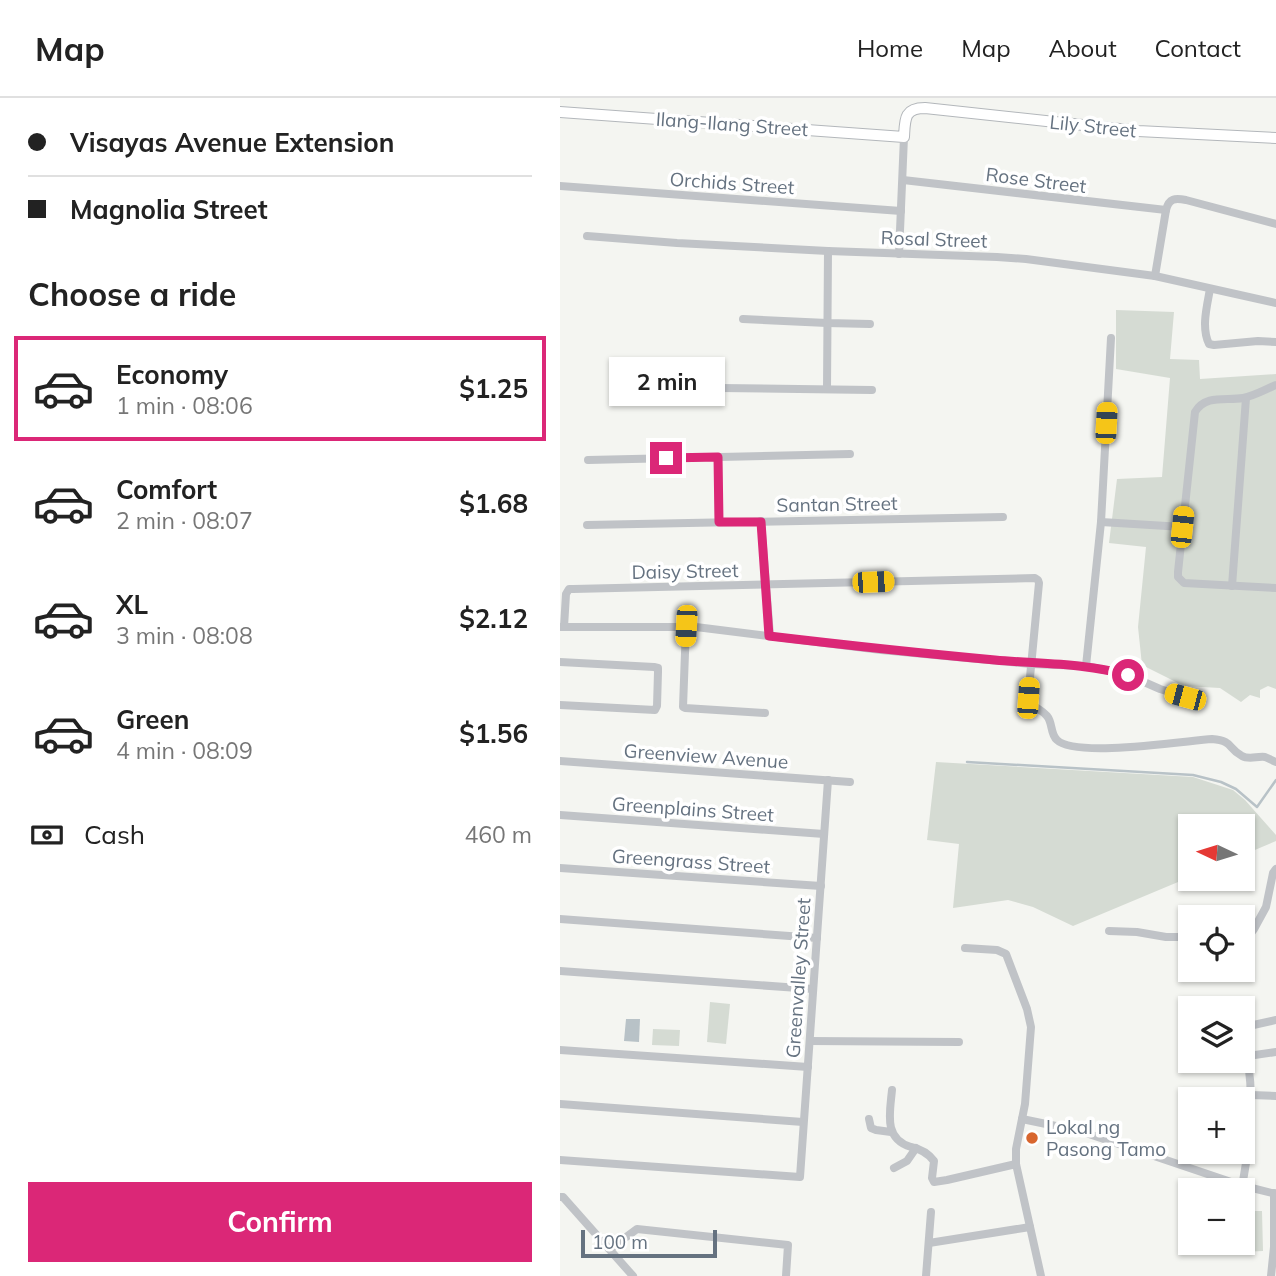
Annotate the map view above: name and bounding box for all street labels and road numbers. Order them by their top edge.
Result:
street label: Ilang-Ilang Street [655,107,809,141]
street label: Lily Street [1048,110,1138,143]
street label: Rose Street [984,162,1088,198]
street label: Orchids Street [669,167,795,199]
street label: Rosal Street [880,225,988,253]
street label: Santan Street [776,491,898,517]
street label: Daisy Street [631,558,739,584]
street label: Greenview Avenue [623,738,789,774]
street label: Greenplains Street [611,791,775,827]
street label: Greengrass Street [611,844,771,879]
street label: Greenvalley Street [780,897,816,1059]

